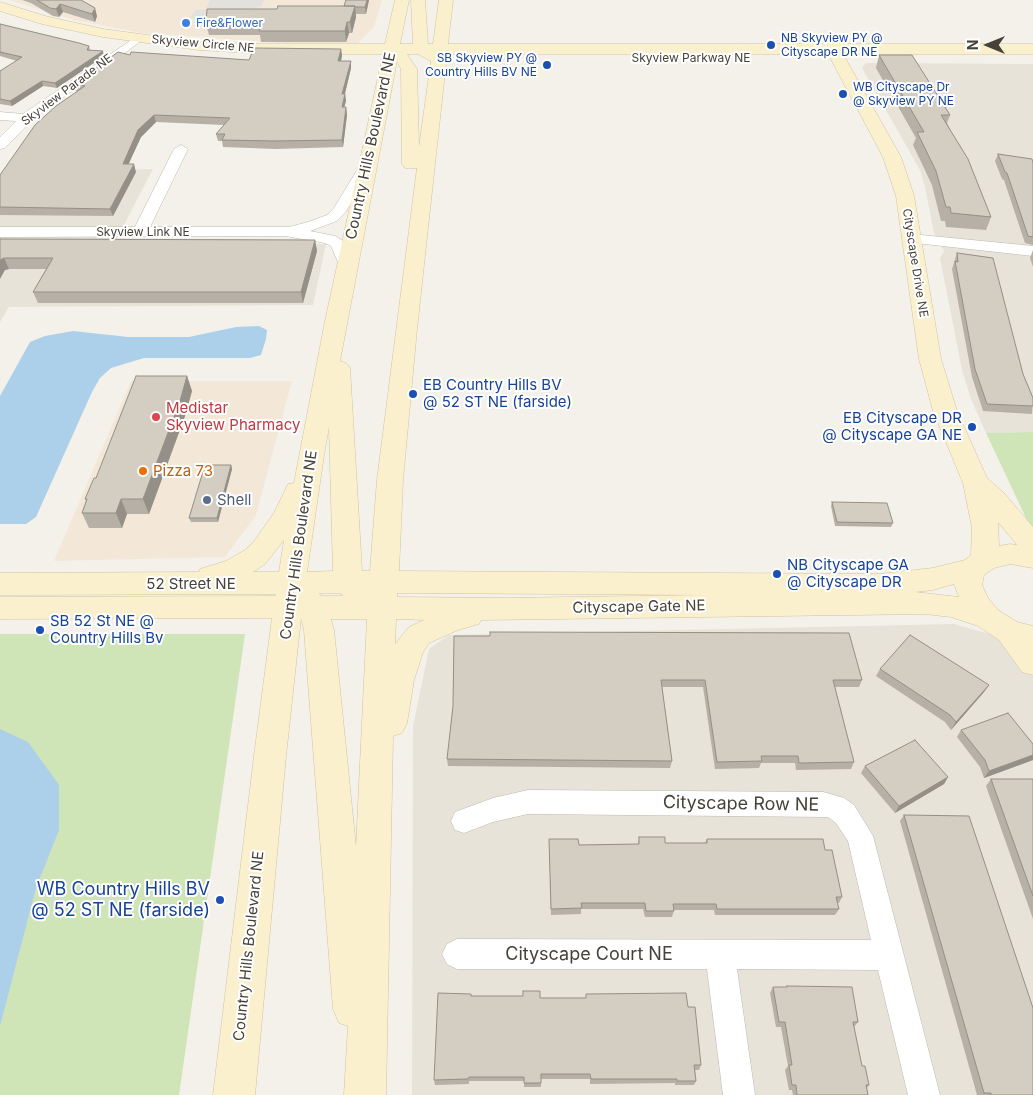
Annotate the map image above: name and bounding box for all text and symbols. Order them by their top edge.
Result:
place label: Fire&Flower [196,16,263,30]
marker: Fire&Flower [180,17,192,29]
north arrow [963,20,1013,70]
place label: NB Skyview PY @ Cityscape DR NE [781,31,883,59]
street label: Skyview Circle NE [151,32,255,56]
marker: NB Skyview PY @ Cityscape DR NE [765,39,777,51]
text: N [964,40,981,50]
street label: Skyview Parade NE [19,51,115,129]
street label: Country Hills Boulevard NE [342,51,400,241]
place label: SB Skyview PY @ Country Hills BV NE [425,51,537,79]
street label: Skyview Parkway NE [631,51,751,65]
marker: SB Skyview PY @ Country Hills BV NE [541,59,553,71]
place label: WB Cityscape Dr @ Skyview PY NE [853,80,954,108]
marker: WB Cityscape Dr @ Skyview PY NE [837,88,849,100]
street label: Cityscape Drive NE [899,208,931,318]
street label: Skyview Link NE [96,225,190,239]
place label: EB Country Hills BV @ 52 ST NE (farside) [423,376,572,411]
marker: EB Country Hills BV @ 52 ST NE (farside) [407,388,419,400]
place label: Medistar Skyview Pharmacy [166,399,300,434]
place label: EB Cityscape DR @ Cityscape GA NE [822,409,962,444]
marker: Medistar Skyview Pharmacy [150,411,162,423]
marker: EB Cityscape DR @ Cityscape GA NE [966,421,978,433]
street label: Country Hills Boulevard NE [277,449,321,641]
place label: Pizza 73 [153,462,213,480]
marker: Pizza 73 [137,465,149,477]
place label: Shell [217,491,252,509]
marker: Shell [201,494,213,506]
place label: NB Cityscape GA @ Cityscape DR [787,556,909,591]
marker: NB Cityscape GA @ Cityscape DR [771,568,783,580]
street label: 52 Street NE [146,575,236,593]
street label: Cityscape Gate NE [572,597,706,617]
place label: SB 52 St NE @ Country Hills Bv [50,612,164,647]
marker: SB 52 St NE @ Country Hills Bv [34,624,46,636]
street label: Cityscape Row NE [663,792,819,816]
street label: Country Hills Boulevard NE [230,850,268,1042]
place label: WB Country Hills BV @ 52 ST NE (farside) [31,879,210,922]
marker: WB Country Hills BV @ 52 ST NE (farside) [214,894,226,906]
street label: Cityscape Court NE [505,944,673,966]

